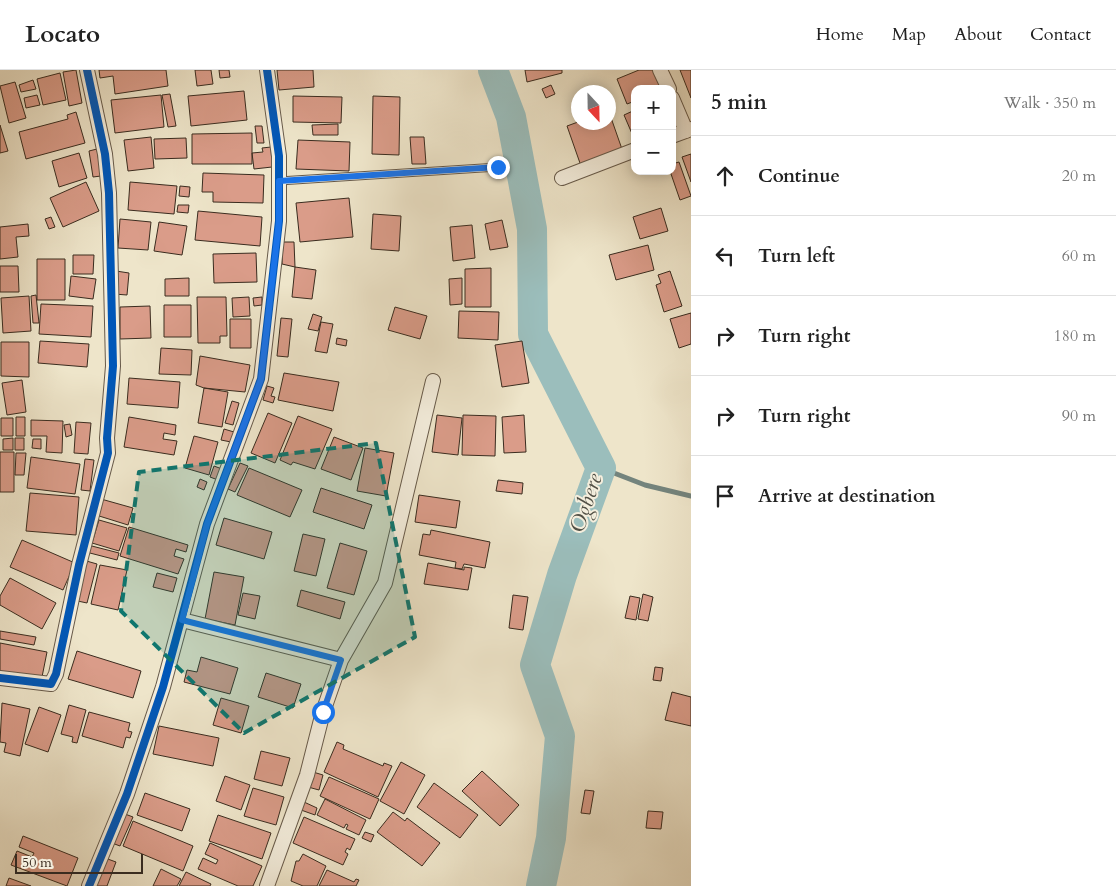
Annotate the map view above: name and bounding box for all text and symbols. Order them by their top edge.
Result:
text: Locato [25,18,100,51]
text: Home [816,22,864,47]
text: Map [892,22,926,47]
text: About [954,22,1002,47]
text: Contact [1030,22,1091,47]
north arrow [571,85,616,130]
map controls [631,85,676,175]
button: + [631,85,676,130]
text: 5 min [711,88,767,117]
text: Walk · 350 m [1004,92,1096,114]
button: − [631,130,676,175]
route end [487,156,510,179]
icon: ahead [711,162,739,190]
text: Continue [758,163,840,189]
text: 20 m [1062,165,1096,187]
icon: left [711,242,739,270]
text: Turn left [758,243,835,269]
text: 60 m [1062,245,1096,267]
icon: right [711,322,739,350]
text: Turn right [758,323,850,349]
text: 180 m [1054,325,1096,347]
icon: right [711,402,739,430]
text: Turn right [758,403,850,429]
text: 90 m [1062,405,1096,427]
water label: Ogbere [562,469,610,536]
icon: arrive [711,482,739,510]
text: Arrive at destination [758,483,935,509]
route start [312,701,335,724]
scale bar [15,851,142,874]
text: 50 m [22,853,52,872]

